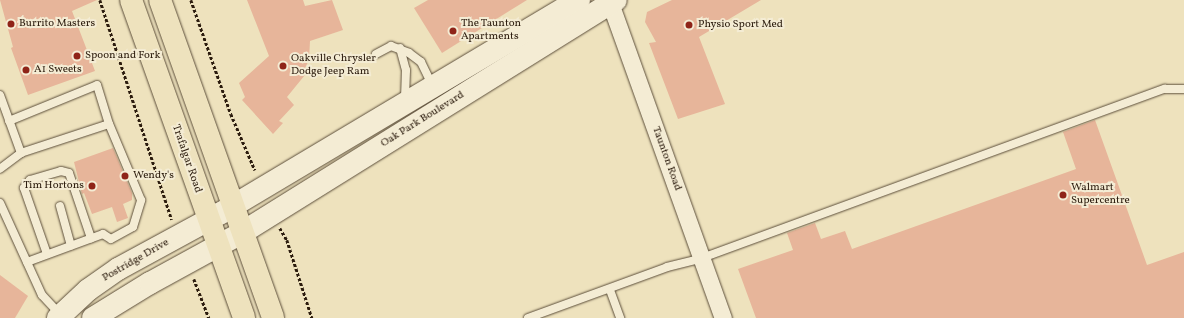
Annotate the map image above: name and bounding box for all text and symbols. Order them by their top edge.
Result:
place label: Burrito Masters [19,17,95,31]
place label: The Taunton Apartments [461,18,521,44]
place label: Physio Sport Med [698,18,783,32]
marker: Burrito Masters [6,19,16,29]
marker: Physio Sport Med [683,19,695,31]
marker: The Taunton Apartments [448,26,458,36]
place label: Spoon and Fork [85,49,160,63]
marker: Spoon and Fork [72,51,82,61]
place label: Oakville Chrysler Dodge Jeep Ram [291,53,376,79]
marker: Oakville Chrysler Dodge Jeep Ram [278,61,288,71]
place label: A1 Sweets [34,63,82,77]
marker: A1 Sweets [21,65,31,75]
street label: Oak Park Boulevard [379,89,467,151]
street label: Trafalgar Road [168,123,204,195]
street label: Taunton Road [648,125,684,193]
place label: Wendy's [133,169,174,183]
marker: Wendy's [120,171,130,181]
place label: Tim Hortons [23,179,84,193]
marker: Tim Hortons [87,181,97,191]
place label: Walmart Supercentre [1071,182,1130,208]
marker: Walmart Supercentre [1058,190,1068,200]
street label: Postridge Drive [100,237,172,285]

